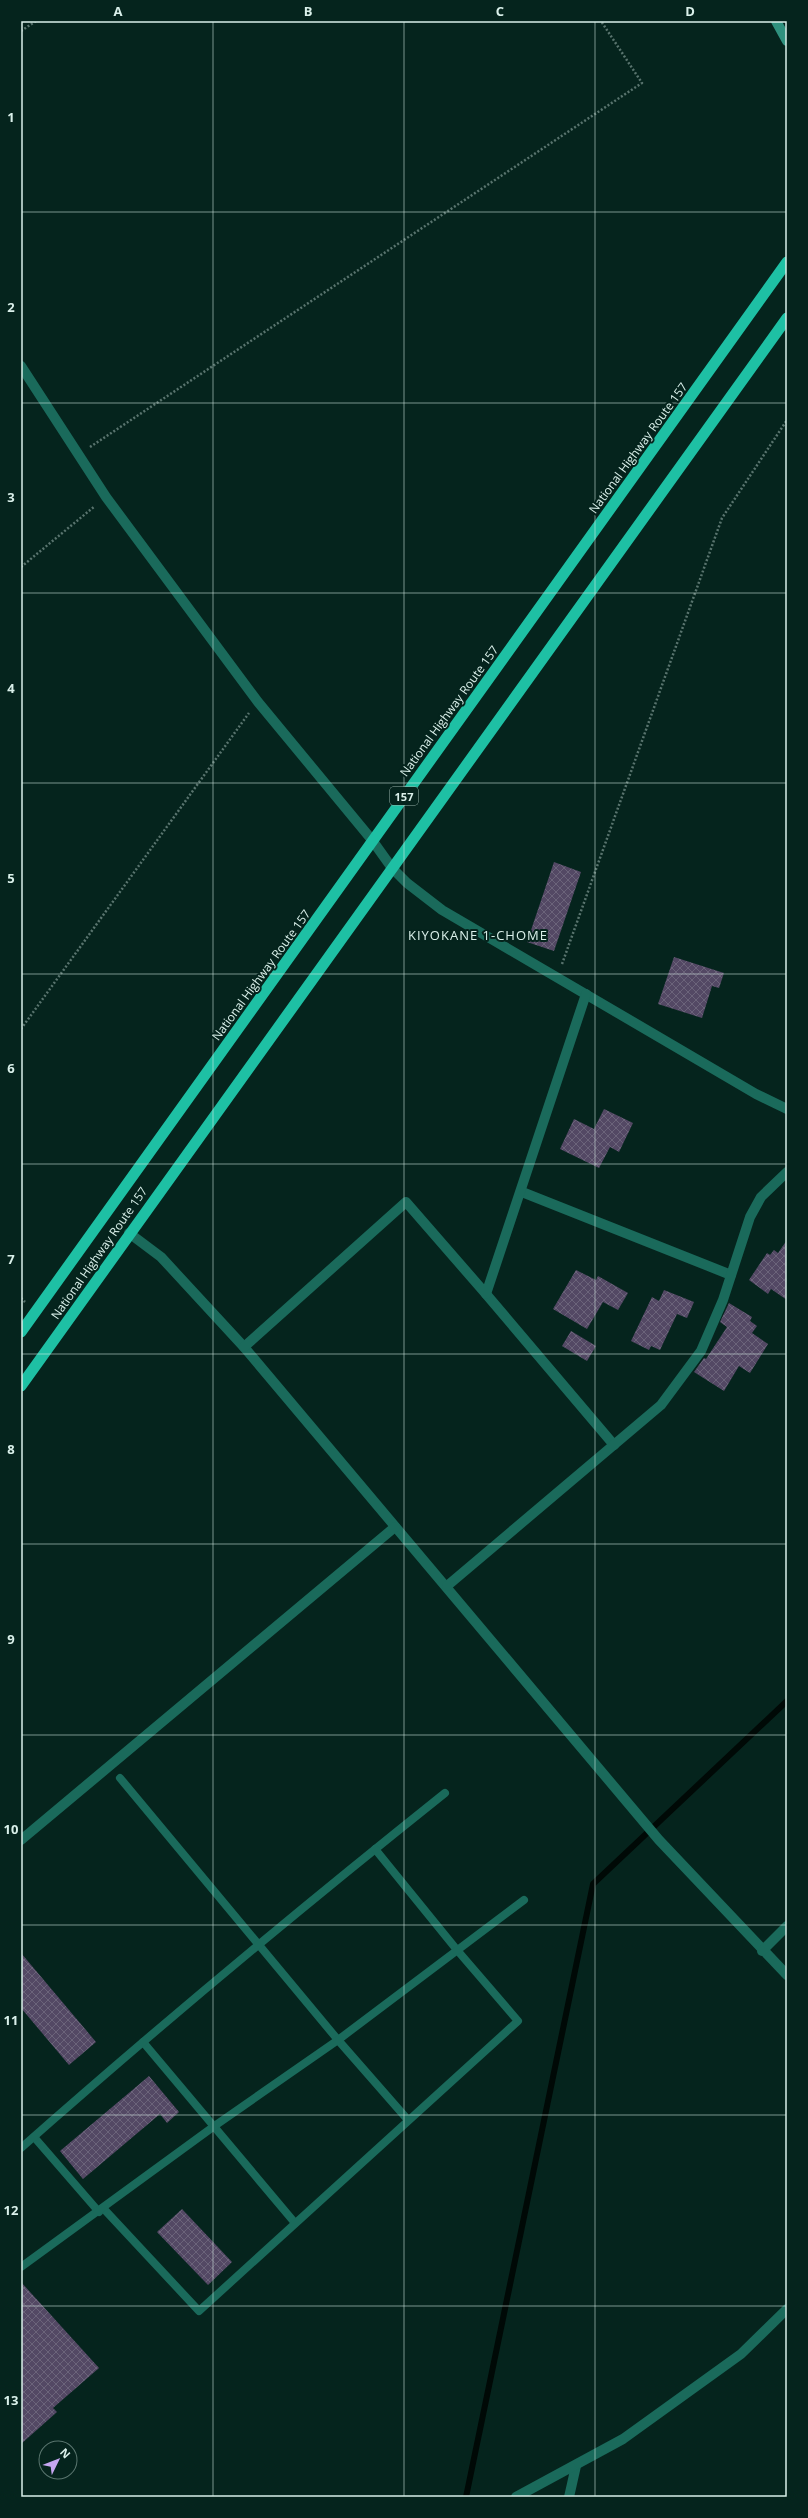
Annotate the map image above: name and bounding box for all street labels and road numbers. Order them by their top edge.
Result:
street label: National Highway Route 157 [585,379,691,517]
street label: National Highway Route 157 [396,642,502,780]
road number: 157 [390,787,418,805]
street label: National Highway Route 157 [208,906,314,1044]
street label: National Highway Route 157 [47,1183,151,1323]

